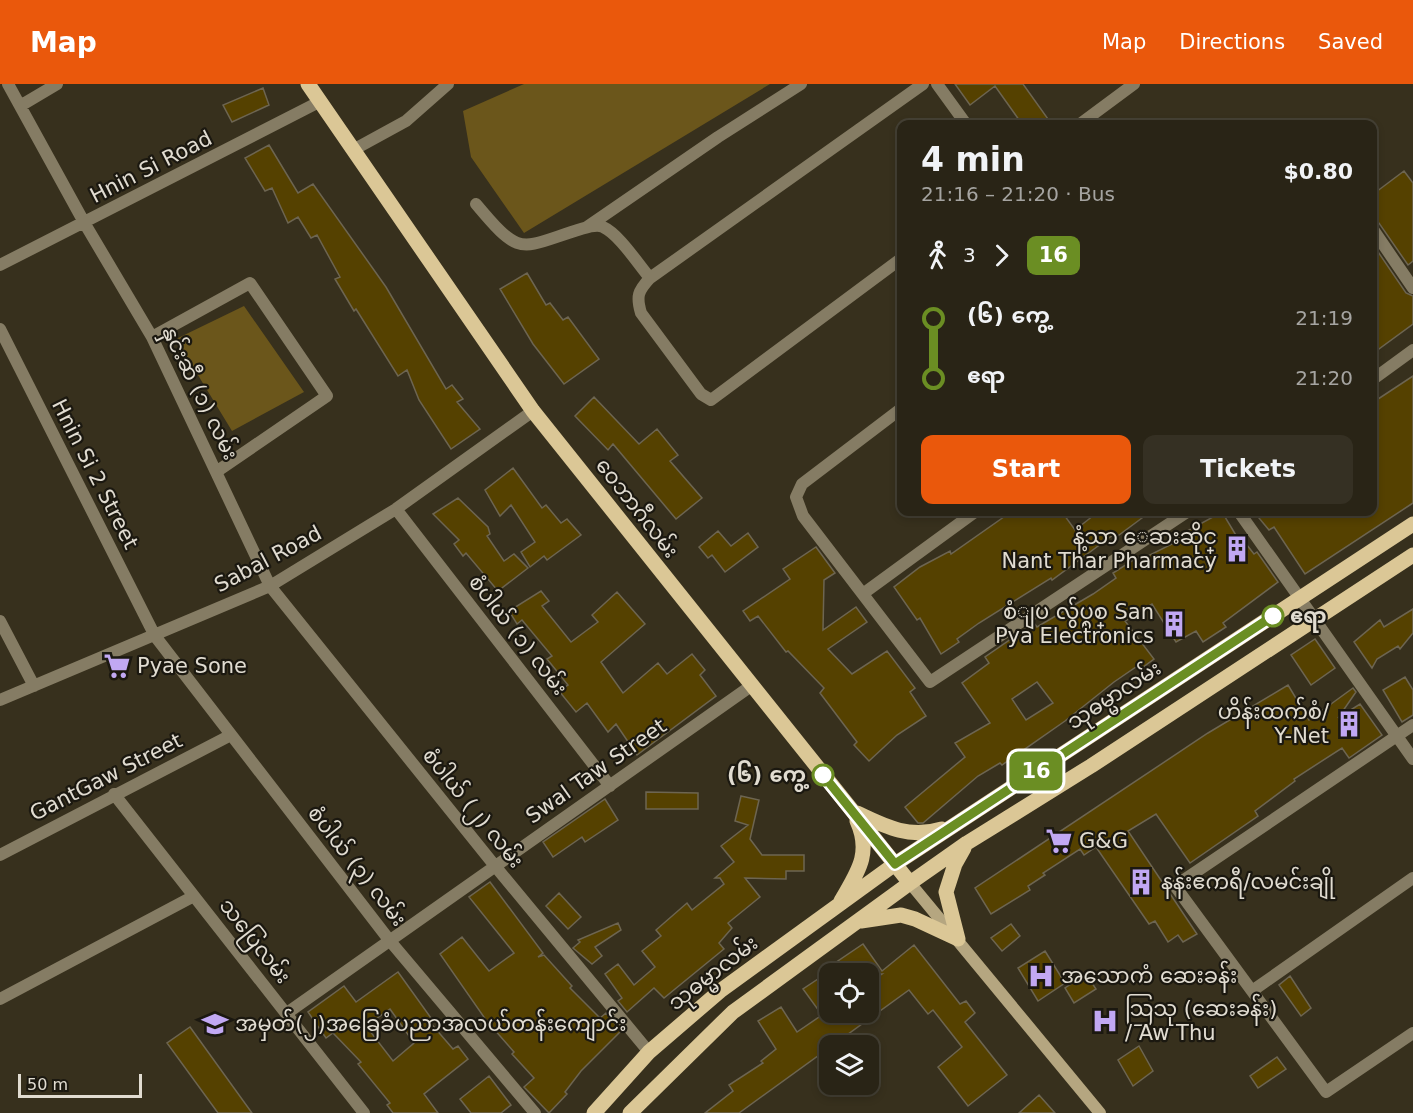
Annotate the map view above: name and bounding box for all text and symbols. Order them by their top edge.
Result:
text: Map [30,26,97,59]
text: Map [1102,30,1146,54]
text: Directions [1179,30,1285,54]
text: Saved [1318,30,1383,54]
street label: Hnin Si Road [86,126,216,208]
text: 4 min [921,140,1025,179]
text: $0.80 [1283,159,1353,184]
text: 21:16 – 21:20 · Bus [921,182,1115,206]
icon: walk [921,239,954,272]
icon: forward [985,239,1018,272]
text: 3 [963,243,976,267]
text: 16 [1039,243,1068,267]
text: (၆) ကွေ့ [967,303,1050,328]
text: 21:19 [1295,306,1353,330]
street label: နှင်းဆီ (၁) လမ်း [153,320,246,466]
text: ဧရာ [967,363,1005,388]
text: 21:20 [1295,366,1353,390]
street label: Hnin Si 2 Street [47,395,143,553]
button: Start [921,435,1131,504]
button: Tickets [1143,435,1353,504]
street label: ဝေဘာဂီလမ်း [591,451,686,562]
street label: Sabal Road [210,521,326,597]
place label: နံ့သာ ေဆးဆိုင္ Nant Thar Pharmacy [1001,521,1217,573]
building icon: နံ့သာ ေဆးဆိုင္ Nant Thar Pharmacy [1222,534,1252,564]
street label: စံပါယ် (၁) လမ်း [464,568,575,700]
place label: စံျပ လ်ွပ္စစ္ San Pya Electronics [995,596,1154,648]
place label: ဧရာ [1290,604,1326,633]
marker: ဧရာ [1262,605,1284,627]
building icon: စံျပ လ်ွပ္စစ္ San Pya Electronics [1159,609,1189,639]
supermarket icon: Pyae Sone [102,651,132,681]
street label: သုဓမ္မာလမ်း [1061,653,1168,739]
place label: Pyae Sone [137,654,247,678]
place label: ဟိန်းထက်စံ/ Y-Net [1218,696,1330,748]
building icon: ဟိန်းထက်စံ/ Y-Net [1334,709,1364,739]
street label: Swal Taw Street [521,714,671,828]
street label: GantGaw Street [26,728,186,826]
street label: စံပါယ် (၂) လမ်း [414,741,532,876]
line badge: 16 [1009,752,1063,790]
text: 16 [1021,759,1051,783]
place label: (၆) ကွေ့ [727,760,810,792]
marker: (၆) ကွေ့ [812,764,834,786]
street label: စံပါယ် (၃) လမ်း [299,799,414,934]
supermarket icon: G&G [1044,826,1074,856]
place label: G&G [1079,829,1128,853]
place label: နန်းဧကရီ/လမင်းချို [1161,866,1336,900]
building icon: နန်းဧကရီ/လမင်းချို [1126,867,1156,897]
street label: သပြေလမ်း [211,891,299,991]
street label: သုဓမ္မာလမ်း [661,928,766,1020]
place label: အသောကံ ဆေးခန်း [1061,960,1237,993]
hospital icon: အသောကံ ဆေးခန်း [1026,961,1056,991]
map controls [819,963,879,1095]
button: locate [819,963,879,1023]
place label: သြသု (ဆေးခန်း) / Aw Thu [1125,993,1278,1045]
hospital icon: သြသု (ဆေးခန်း) / Aw Thu [1090,1006,1120,1036]
place label: အမှတ်(၂)အခြေခံပညာအလယ်တန်းကျောင်း [235,1008,626,1042]
school or university icon: အမှတ်(၂)အခြေခံပညာအလယ်တန်းကျောင်း [200,1009,230,1039]
button: layers [819,1035,879,1095]
scale bar [18,1071,142,1098]
text: 50 m [27,1075,68,1094]

